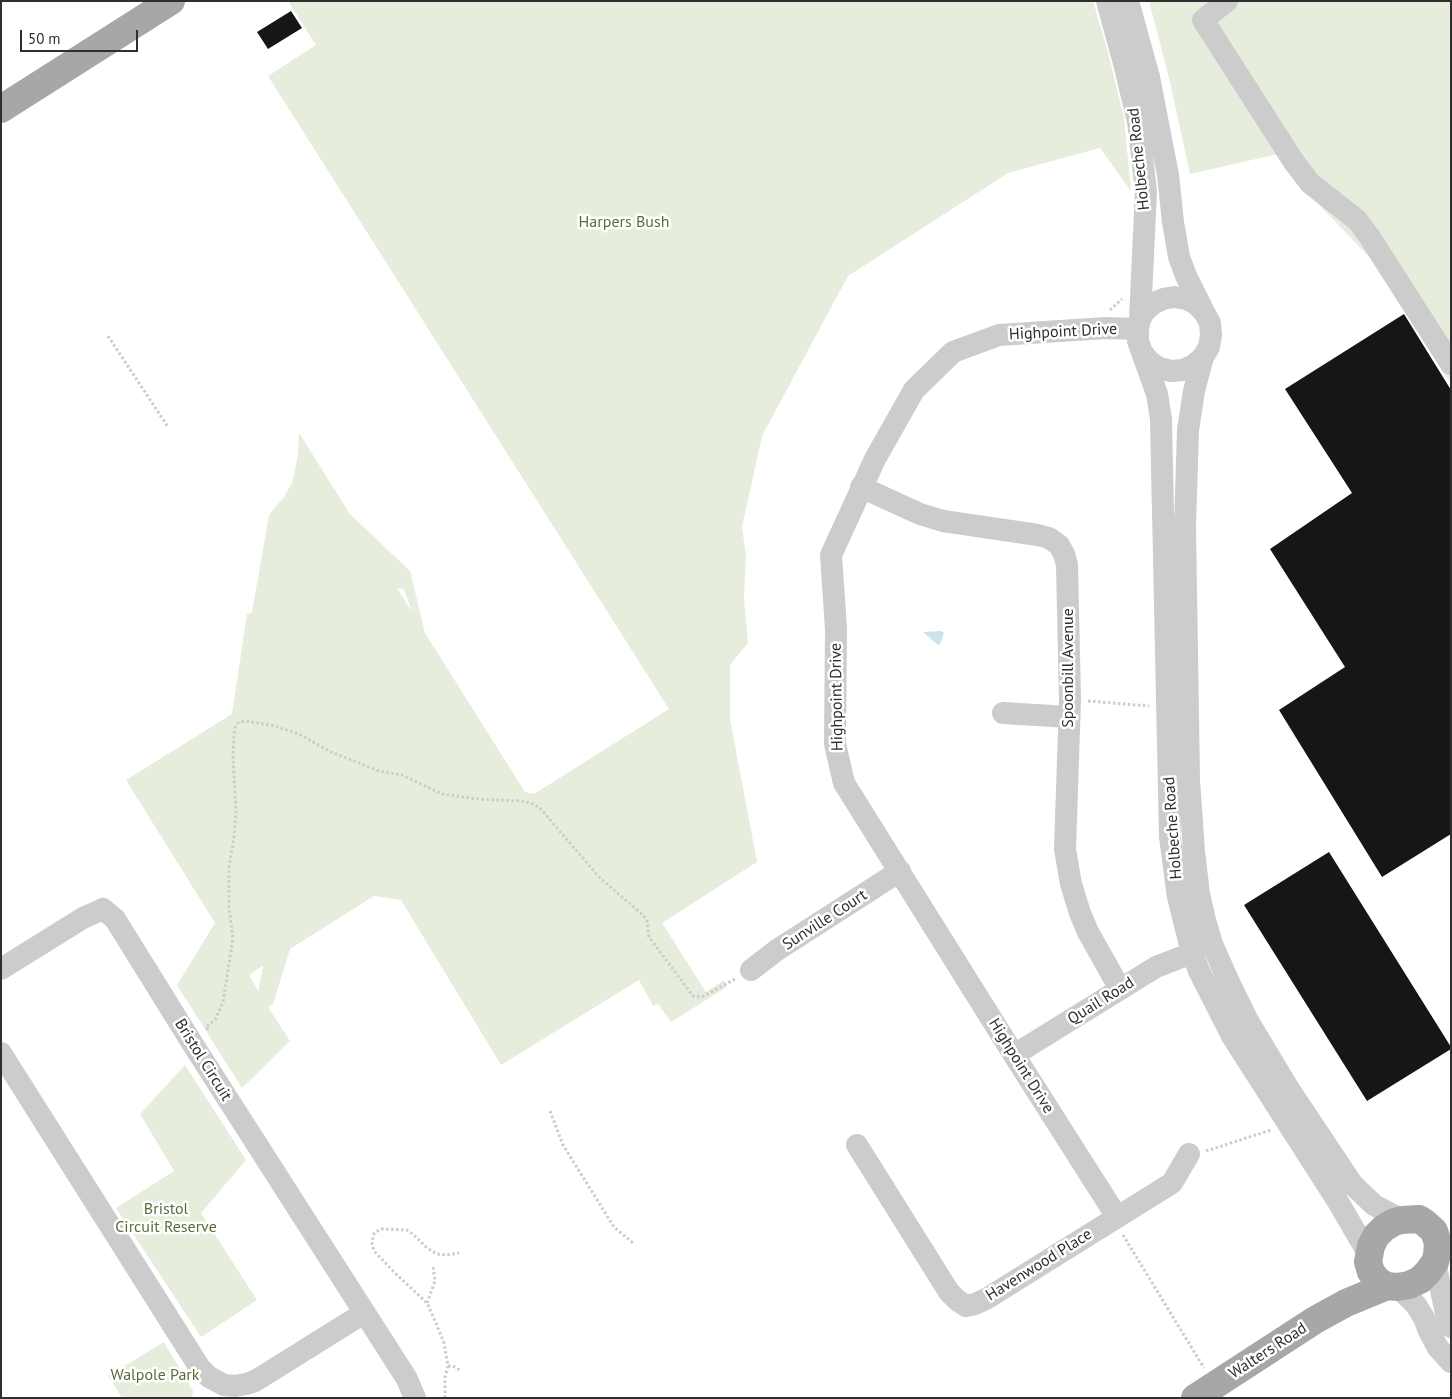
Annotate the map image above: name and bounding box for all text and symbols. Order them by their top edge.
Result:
scale bar [22,20,140,52]
text: 50 m [28,29,61,48]
street label: Holbeche Road [1124,107,1154,211]
park label: Harpers Bush [579,212,669,232]
street label: Highpoint Drive [1008,320,1118,344]
street label: Spoonbill Avenue [1058,608,1078,728]
street label: Highpoint Drive [826,643,848,751]
street label: Holbeche Road [1160,776,1186,880]
street label: Sunville Court [779,886,871,954]
street label: Quail Road [1064,973,1138,1029]
street label: Bristol Circuit [170,1015,236,1105]
street label: Highpoint Drive [984,1015,1058,1117]
park label: Bristol Circuit Reserve [115,1199,217,1237]
street label: Havenwood Place [983,1225,1095,1305]
street label: Walters Road [1225,1319,1311,1383]
park label: Walpole Park [111,1365,199,1385]

